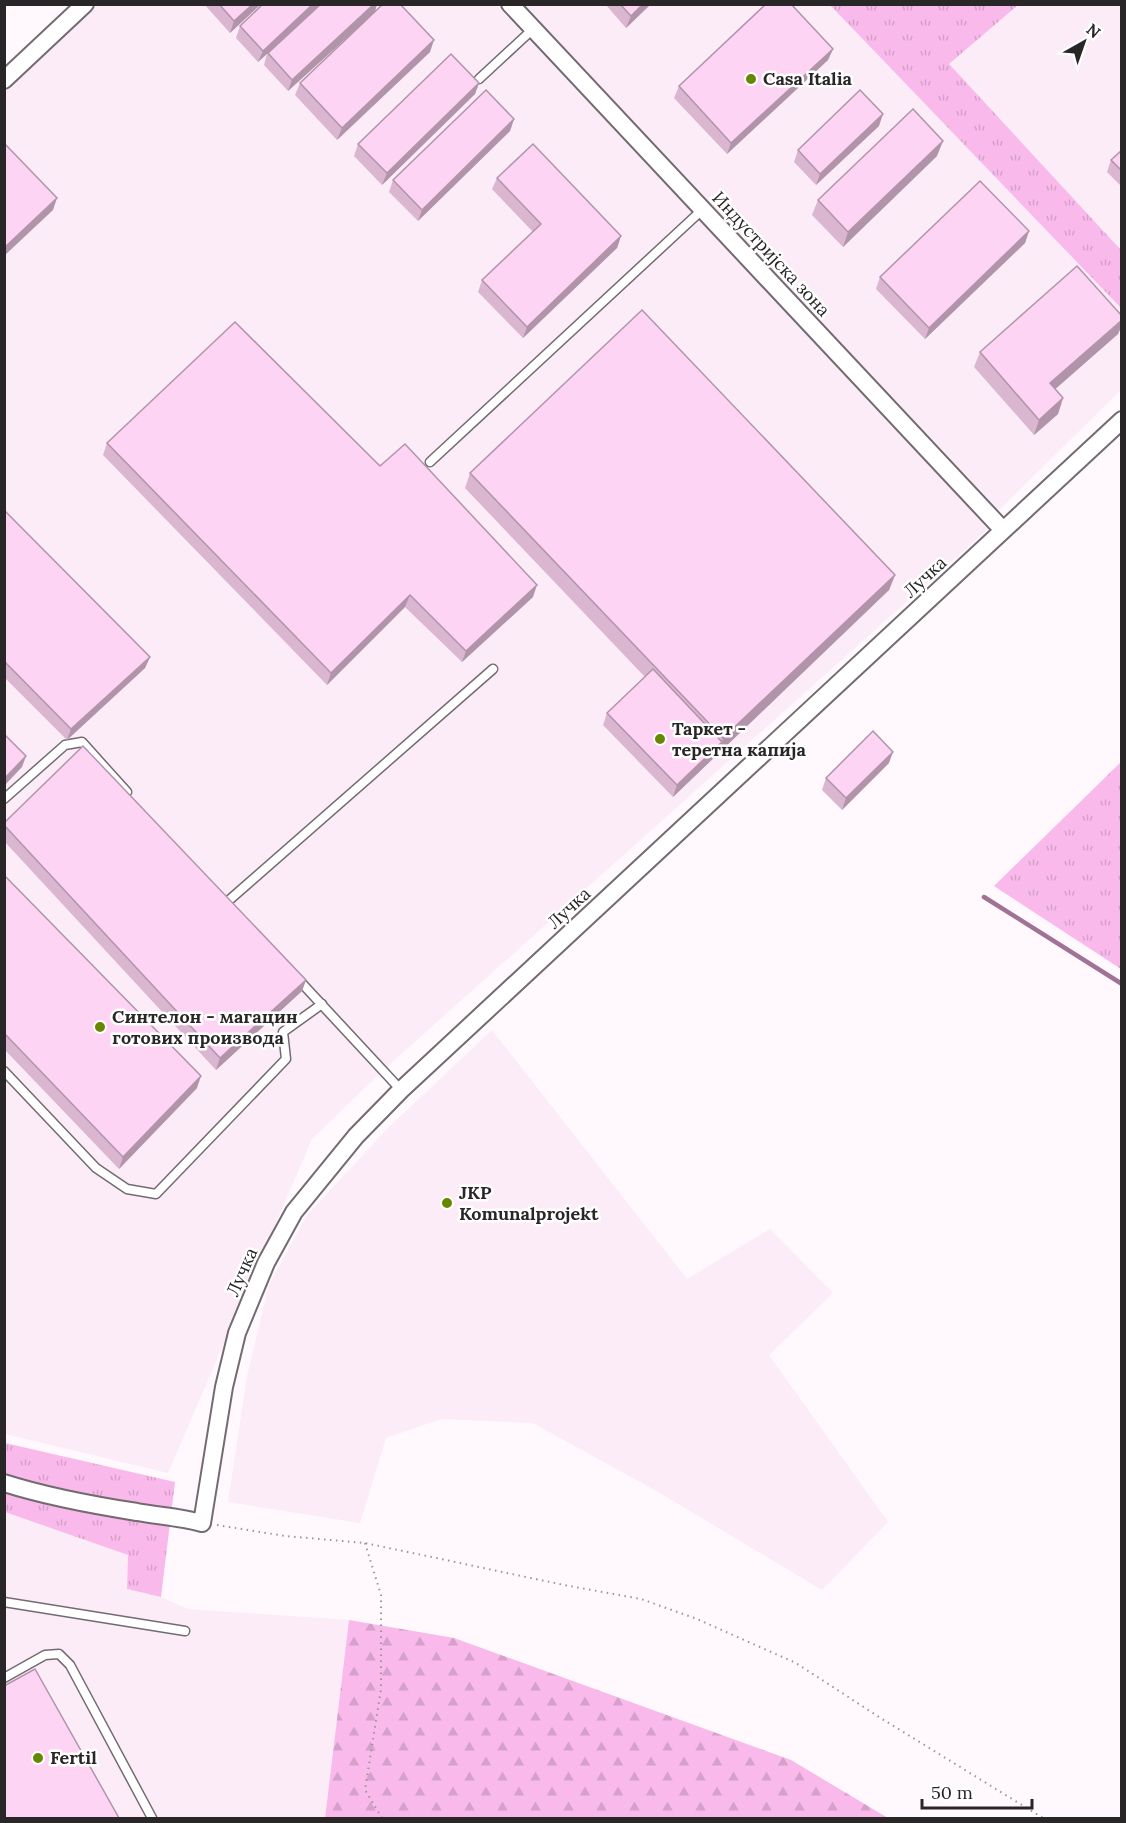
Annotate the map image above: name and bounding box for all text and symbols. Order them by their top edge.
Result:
north arrow [1054,12,1114,72]
text: N [1082,19,1105,42]
place label: Casa Italia [763,67,853,90]
marker: Casa Italia [744,72,758,86]
street label: Индустријска зона [707,186,835,321]
street label: Лучка [898,551,951,602]
place label: Таркет - теретна капија [672,717,806,761]
marker: Таркет - теретна капија [653,732,667,746]
street label: Лучка [542,882,595,933]
place label: Синтелон - магацин готових производа [112,1005,298,1049]
marker: Синтелон - магацин готових производа [93,1020,107,1034]
place label: JKP Komunalprojekt [459,1181,599,1225]
marker: JKP Komunalprojekt [440,1196,454,1210]
street label: Лучка [221,1244,262,1300]
place label: Fertil [50,1746,97,1769]
marker: Fertil [31,1751,45,1765]
scale bar [922,1772,1032,1810]
text: 50 m [931,1781,973,1804]

